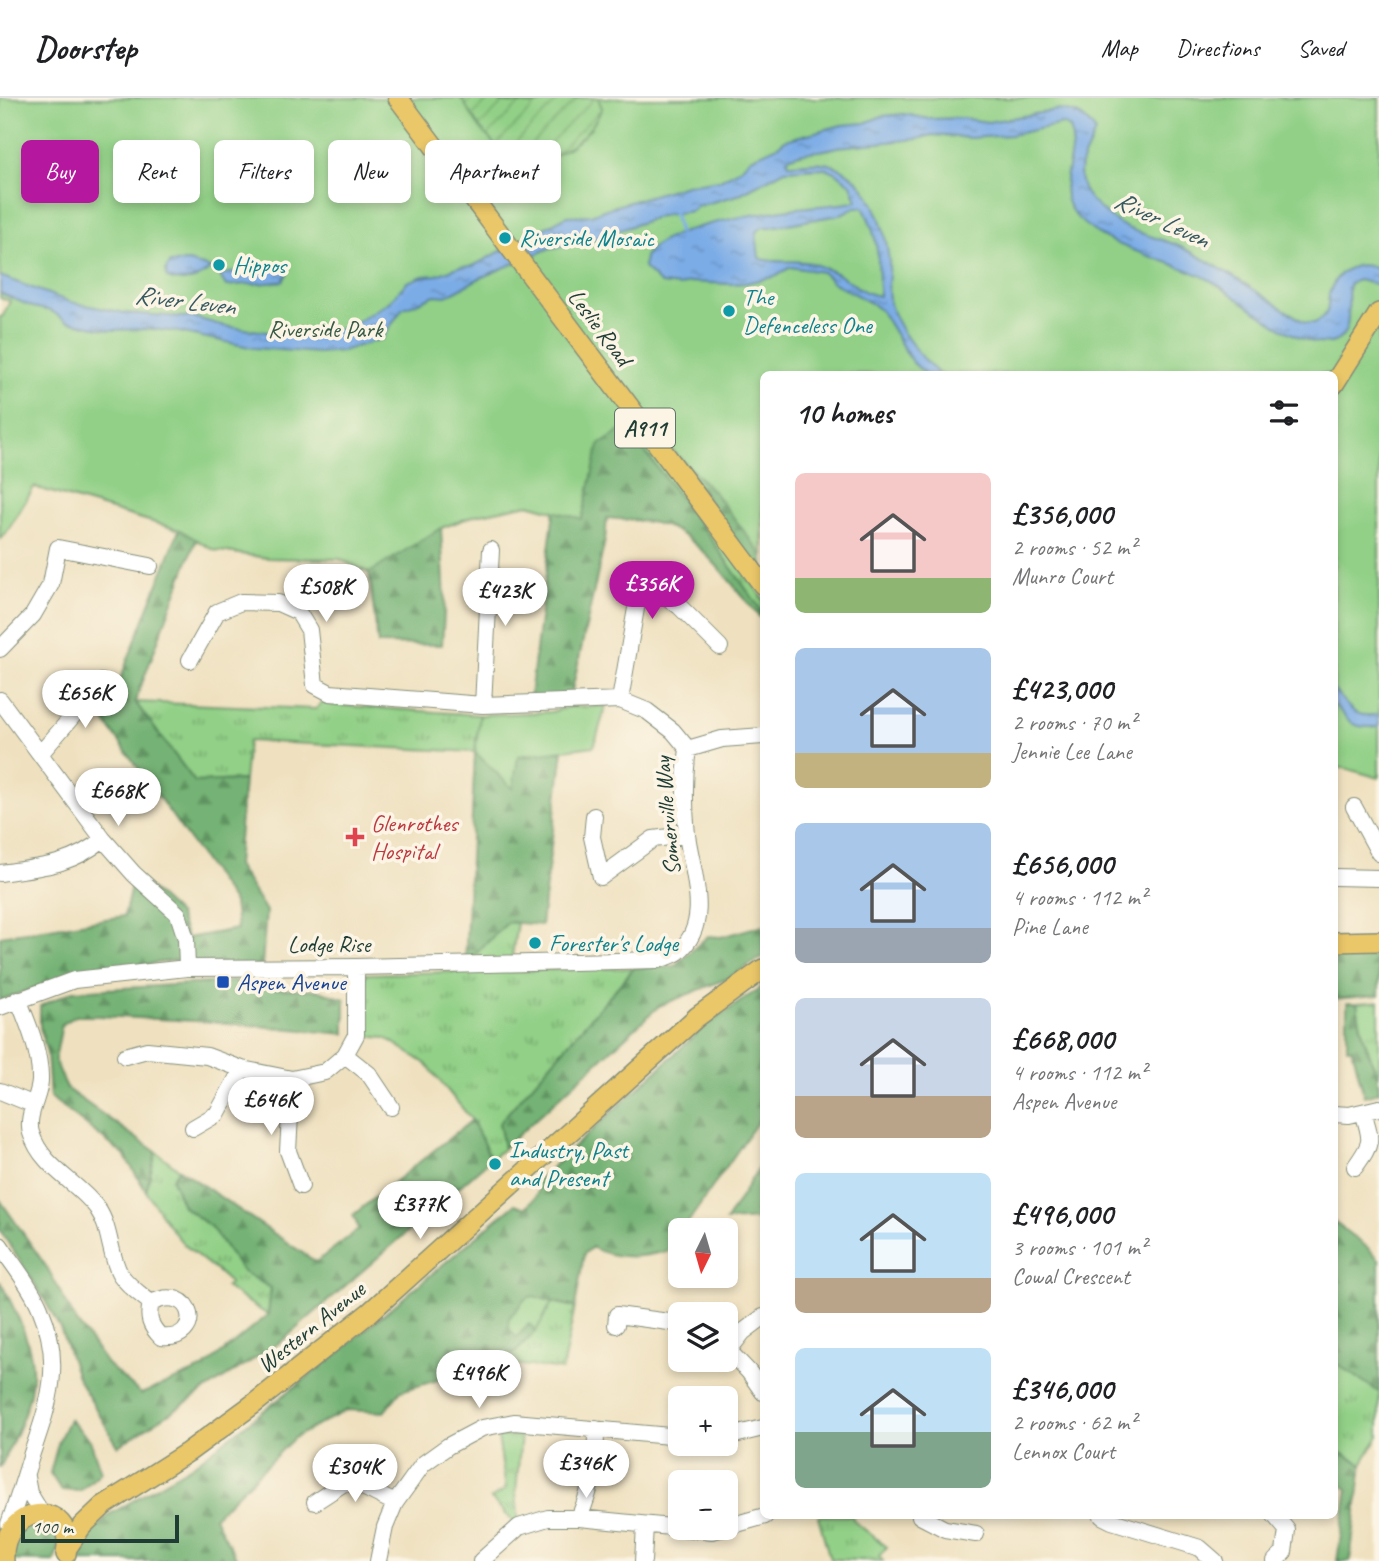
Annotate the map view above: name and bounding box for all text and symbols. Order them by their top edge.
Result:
text: Doorstep [35,27,136,69]
text: Map [1101,33,1138,63]
text: Directions [1176,33,1259,63]
text: Saved [1297,33,1344,63]
chip: Buy [21,140,99,203]
chip: Rent [113,140,200,203]
chip: Filters [214,140,314,203]
chip: New [328,140,411,203]
chip: Apartment [425,140,561,203]
water label: River Leven [1109,183,1216,257]
place label: Riverside Mosaic [519,223,655,253]
marker: Riverside Mosaic [497,230,513,246]
place label: Hippos [233,250,288,280]
marker: Hippos [211,257,227,273]
water label: River Leven [133,278,239,323]
place label: The Defenceless One [743,282,874,340]
street label: Leslie Road [561,283,641,374]
marker: The Defenceless One [721,303,737,319]
park label: Riverside Park [268,314,385,344]
text: 10 homes [795,394,893,432]
icon: filters [1265,394,1303,432]
road number: A911 [615,408,675,448]
text: £356,000 [1012,495,1113,533]
icon: home [851,501,935,585]
text: 2 rooms · 52 m² [1012,533,1136,562]
pin: £356K [603,561,701,621]
text: Munro Court [1012,562,1113,591]
pin: £508K [277,564,375,624]
pin: £423K [456,568,554,628]
text: £356K [625,569,679,598]
text: £508K [300,572,352,601]
text: £423K [478,576,532,605]
pin: £656K [36,670,134,730]
text: £423,000 [1012,670,1112,708]
icon: home [851,676,935,760]
text: £656K [58,678,112,707]
text: 2 rooms · 70 m² [1012,708,1136,737]
text: Jennie Lee Lane [1012,737,1132,766]
street label: Somerville Way [647,754,687,877]
pin: £668K [69,768,167,828]
text: £668K [91,776,145,805]
place label: Glenrothes Hospital [371,808,459,866]
marker: Glenrothes Hospital [345,827,365,847]
text: £656,000 [1012,845,1113,883]
icon: home [851,851,935,935]
text: 4 rooms · 112 m² [1012,883,1147,912]
text: Pine Lane [1012,912,1088,941]
place label: Forester's Lodge [549,928,680,958]
street label: Lodge Rise [288,929,373,959]
marker: Forester's Lodge [527,935,543,951]
place label: Aspen Avenue [237,967,348,997]
marker: Aspen Avenue [215,974,231,990]
text: £668,000 [1012,1020,1114,1058]
icon: home [851,1026,935,1110]
text: 4 rooms · 112 m² [1012,1058,1147,1087]
pin: £646K [222,1077,320,1137]
text: £646K [244,1085,298,1114]
text: Aspen Avenue [1012,1087,1116,1116]
place label: Industry, Past and Present [509,1135,630,1193]
marker: Industry, Past and Present [487,1156,503,1172]
pin: £377K [371,1182,469,1241]
text: £377K [394,1189,446,1218]
text: £496,000 [1012,1195,1113,1233]
icon: home [851,1201,935,1285]
north arrow [668,1218,738,1288]
map controls [668,1218,738,1540]
text: 3 rooms · 101 m² [1012,1233,1147,1262]
text: Cowal Crescent [1012,1262,1130,1291]
street label: Western Avenue [251,1273,373,1379]
button: layers [668,1302,738,1372]
pin: £496K [430,1350,528,1410]
text: £496K [452,1358,506,1387]
text: £346,000 [1012,1370,1113,1408]
icon: home [851,1376,935,1460]
button: + [668,1386,738,1456]
text: 2 rooms · 62 m² [1012,1408,1136,1437]
text: Lennox Court [1012,1437,1115,1466]
pin: £346K [537,1440,635,1500]
pin: £304K [306,1444,404,1504]
text: £346K [559,1448,613,1477]
text: £304K [328,1452,382,1481]
button: − [668,1470,738,1540]
scale bar [21,1512,178,1544]
text: 100 m [32,1515,73,1539]

